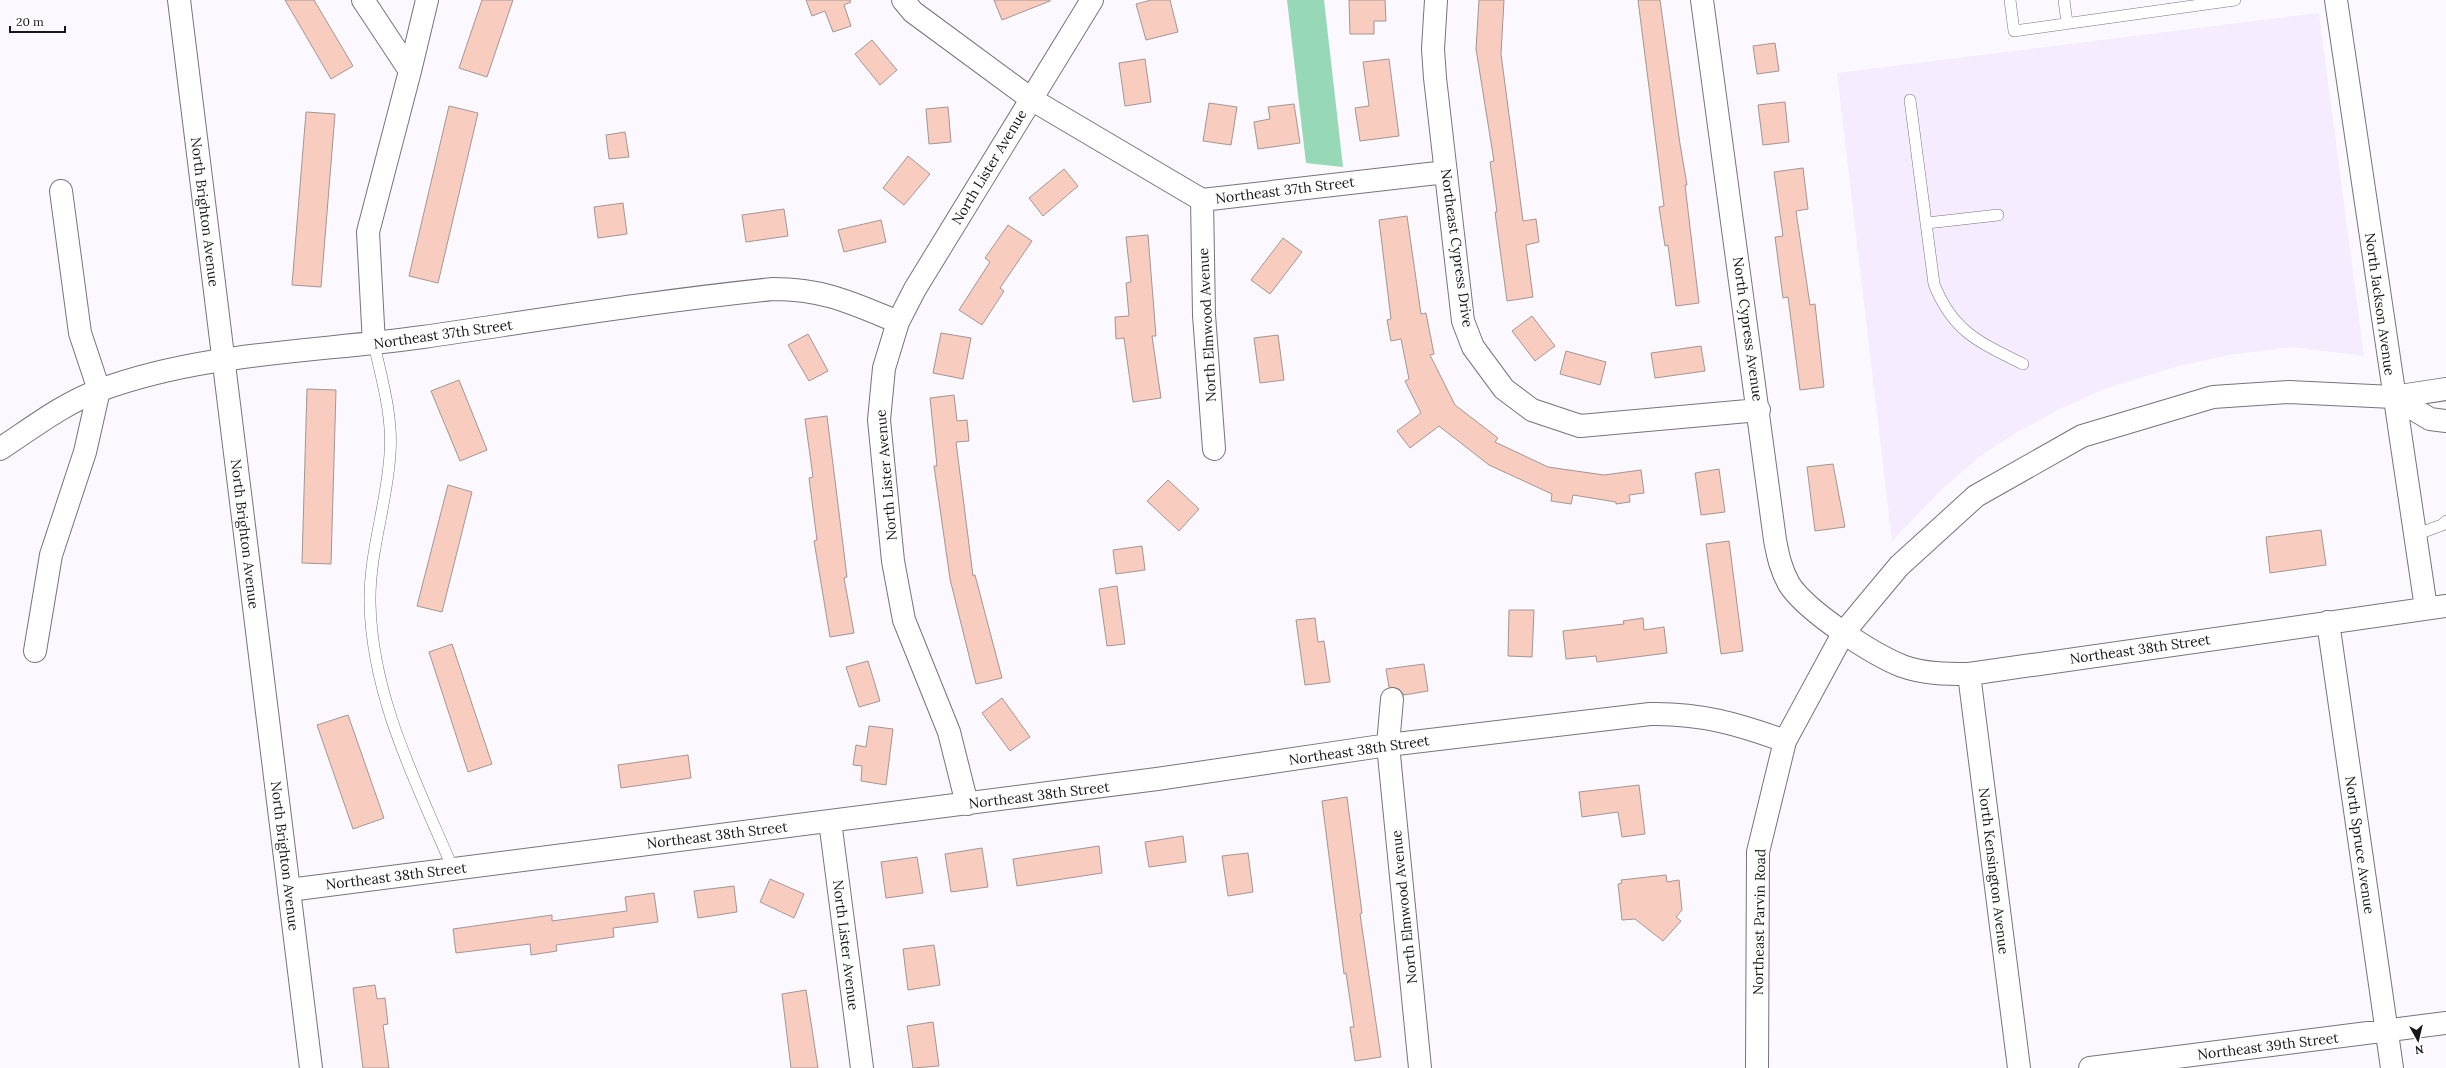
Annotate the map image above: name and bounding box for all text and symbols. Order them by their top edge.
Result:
scale bar [10,8,65,34]
text: 20 m [16,14,44,29]
street label: North Lister Avenue [948,106,1031,228]
street label: North Brighton Avenue [187,136,223,288]
street label: Northeast Cypress Drive [1437,168,1477,329]
street label: Northeast 37th Street [1214,172,1356,207]
street label: North Jackson Avenue [2361,231,2399,377]
street label: North Elmwood Avenue [1194,247,1220,403]
street label: North Cypress Avenue [1729,256,1767,403]
street label: Northeast 37th Street [372,315,514,353]
street label: North Lister Avenue [871,408,901,541]
street label: North Brighton Avenue [227,458,263,610]
street label: Northeast 38th Street [2068,630,2212,668]
street label: Northeast 38th Street [1287,731,1431,769]
street label: North Spruce Avenue [2341,775,2379,916]
street label: Northeast 38th Street [967,777,1111,813]
street label: North Brighton Avenue [267,780,303,932]
street label: North Kensington Avenue [1975,787,2013,956]
street label: Northeast 38th Street [645,817,789,853]
street label: North Elmwood Avenue [1387,829,1421,985]
street label: Northeast Parvin Road [1749,849,1769,995]
street label: Northeast 38th Street [324,858,468,894]
street label: North Lister Avenue [829,879,863,1012]
north arrow [2398,1020,2438,1060]
street label: Northeast 39th Street [2196,1028,2340,1064]
text: N [2414,1042,2425,1057]

